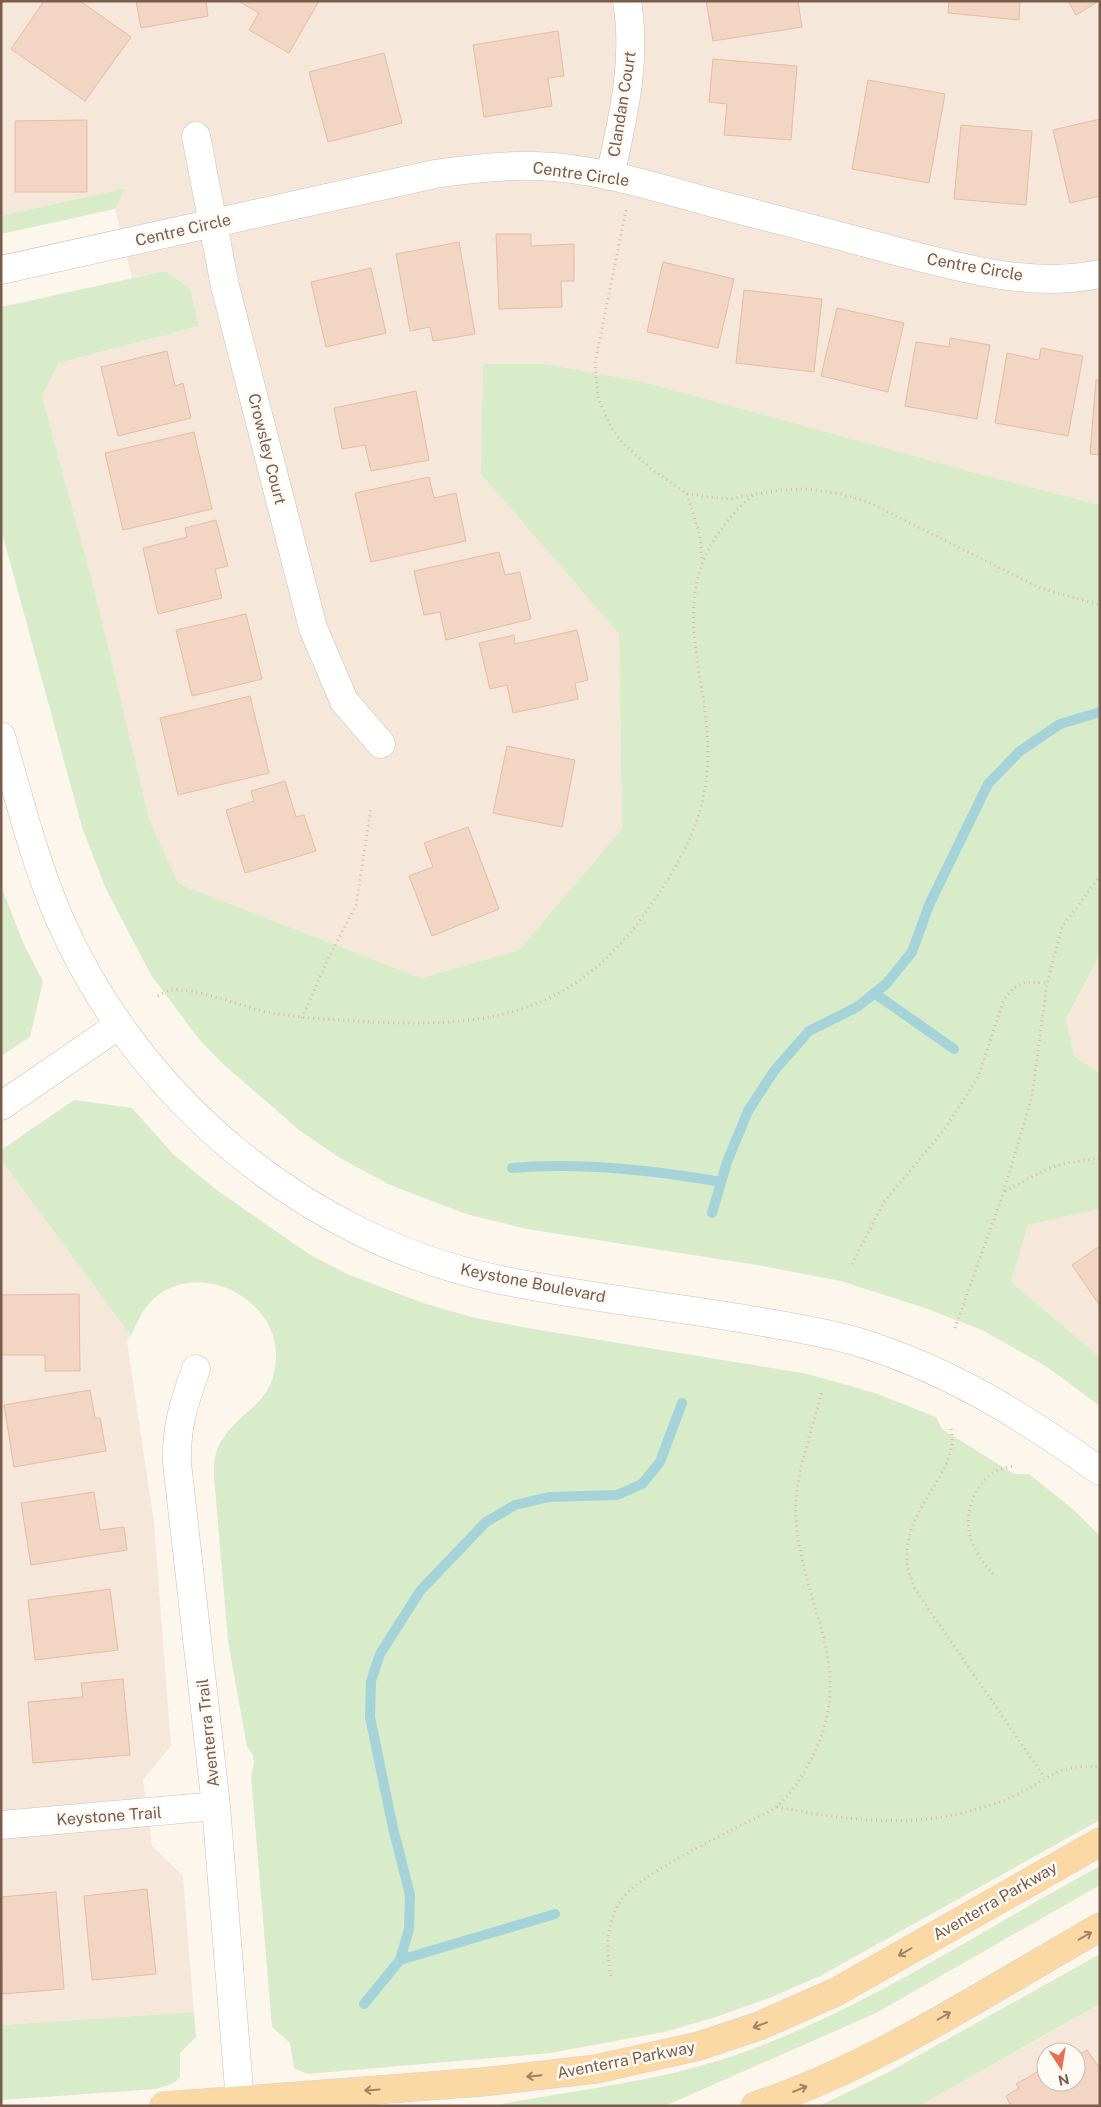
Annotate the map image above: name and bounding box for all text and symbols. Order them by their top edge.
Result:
street label: Clandan Court [604,50,640,158]
street label: Centre Circle [531,158,631,190]
street label: Centre Circle [133,210,233,250]
street label: Centre Circle [925,249,1025,285]
street label: Crowsley Court [244,391,290,507]
street label: Keystone Boulevard [459,1260,607,1306]
street label: Aventerra Trail [193,1678,223,1788]
street label: Keystone Trail [56,1803,162,1829]
street label: Aventerra Parkway [930,1858,1061,1944]
one-way arrow [1077,1930,1092,1940]
one-way arrow [899,1948,913,1958]
one-way arrow [936,2011,951,2021]
one-way arrow [753,2021,769,2030]
street label: Aventerra Parkway [555,2037,697,2083]
north arrow [1036,2042,1086,2092]
one-way arrow [527,2071,543,2081]
text: N [1057,2071,1071,2089]
one-way arrow [792,2084,807,2093]
one-way arrow [365,2086,381,2095]

